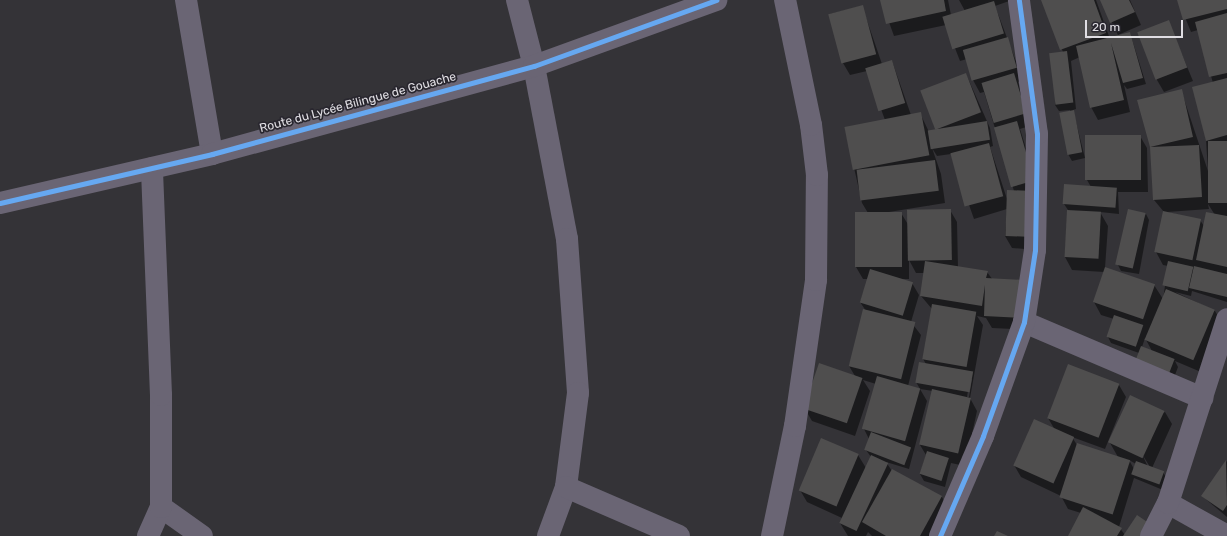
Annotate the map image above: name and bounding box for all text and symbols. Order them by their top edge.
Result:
scale bar [1087,12,1185,38]
text: 20 m [1092,20,1120,34]
street label: Route du Lycée Bilingue de Gouache [258,70,458,136]

